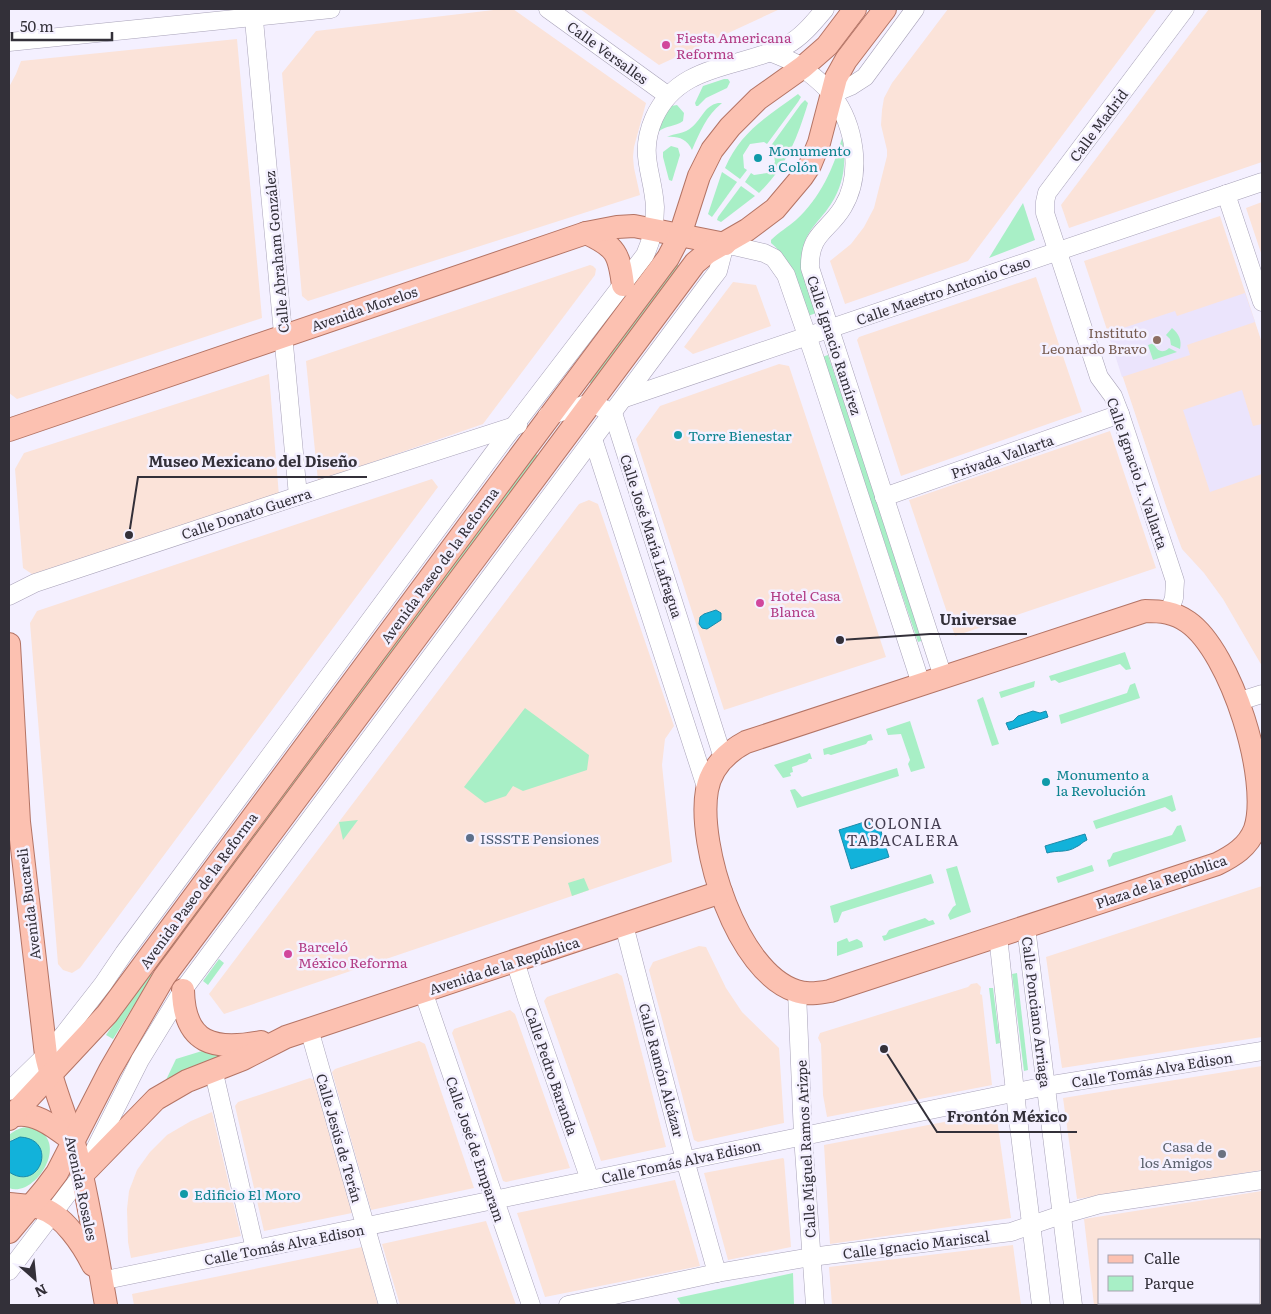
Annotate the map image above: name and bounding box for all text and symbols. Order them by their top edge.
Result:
scale bar [12,10,112,42]
text: 50 m [20,14,54,37]
street label: Calle Versalles [563,16,653,88]
place label: Fiesta Americana Reforma [676,27,792,63]
marker: Fiesta Americana Reforma [660,39,672,51]
street label: Calle Madrid [1064,84,1132,165]
place label: Monumento a Colón [768,140,851,176]
marker: Monumento a Colón [752,152,764,164]
street label: Calle Abraham González [259,170,293,334]
street label: Calle Maestro Antonio Caso [853,251,1033,329]
street label: Calle Ignacio Ramírez [803,273,867,417]
street label: Avenida Morelos [308,280,420,336]
place label: Instituto Leonardo Bravo [1041,322,1147,358]
marker: Instituto Leonardo Bravo [1151,334,1163,346]
street label: Calle Ignacio L. Vallarta [1103,394,1174,552]
place label: Torre Bienestar [688,425,792,445]
marker: Torre Bienestar [672,429,684,441]
street label: Privada Vallarta [948,429,1056,483]
callout: Museo Mexicano del Diseño [138,447,367,477]
text: Museo Mexicano del Diseño [149,449,357,472]
street label: Calle José María Lafragua [616,451,688,621]
street label: Calle Donato Guerra [178,482,314,543]
street label: Avenida Paseo de la Reforma [375,482,503,647]
place label: Hotel Casa Blanca [770,585,841,621]
marker: Hotel Casa Blanca [754,597,766,609]
callout: Universae [930,604,1027,634]
text: Universae [940,607,1017,630]
place label: Monumento a la Revolución [1056,764,1150,800]
marker: Monumento a la Revolución [1040,776,1052,788]
street label: Avenida Paseo de la Reforma [134,807,262,972]
district label: COLONIA TABACALERA [846,811,960,851]
place label: ISSSTE Pensiones [480,828,599,848]
marker: ISSSTE Pensiones [464,832,476,844]
street label: Avenida Bucareli [11,847,45,961]
street label: Plaza de la República [1093,849,1230,913]
street label: Avenida de la República [426,931,582,999]
street label: Calle Ponciano Arriaga [1018,935,1056,1089]
place label: Barceló México Reforma [298,936,408,972]
marker: Barceló México Reforma [282,948,294,960]
street label: Calle Ramón Alcázar [635,1001,690,1139]
street label: Calle Pedro Baranda [521,1004,583,1138]
street label: Calle Tomás Alva Edison [1070,1046,1234,1092]
street label: Calle Miguel Ramos Arizpe [790,1059,820,1239]
street label: Calle Jesús de Terán [312,1071,368,1205]
street label: Calle José de Emparam [442,1074,510,1225]
callout: Frontón México [937,1102,1077,1132]
text: Frontón México [947,1104,1067,1127]
street label: Avenida Rosales [61,1134,103,1242]
street label: Calle Tomás Alva Edison [599,1134,763,1188]
place label: Casa de los Amigos [1140,1136,1212,1172]
marker: Casa de los Amigos [1216,1148,1228,1160]
place label: Edificio El Moro [194,1184,301,1204]
marker: Edificio El Moro [178,1188,190,1200]
street label: Calle Tomás Alva Edison [202,1219,366,1269]
street label: Calle Ignacio Mariscal [842,1225,991,1263]
legend [1098,1239,1261,1304]
text: Calle [1144,1246,1180,1269]
north arrow [10,1254,60,1304]
text: Parque [1144,1271,1194,1294]
text: N [31,1280,51,1303]

